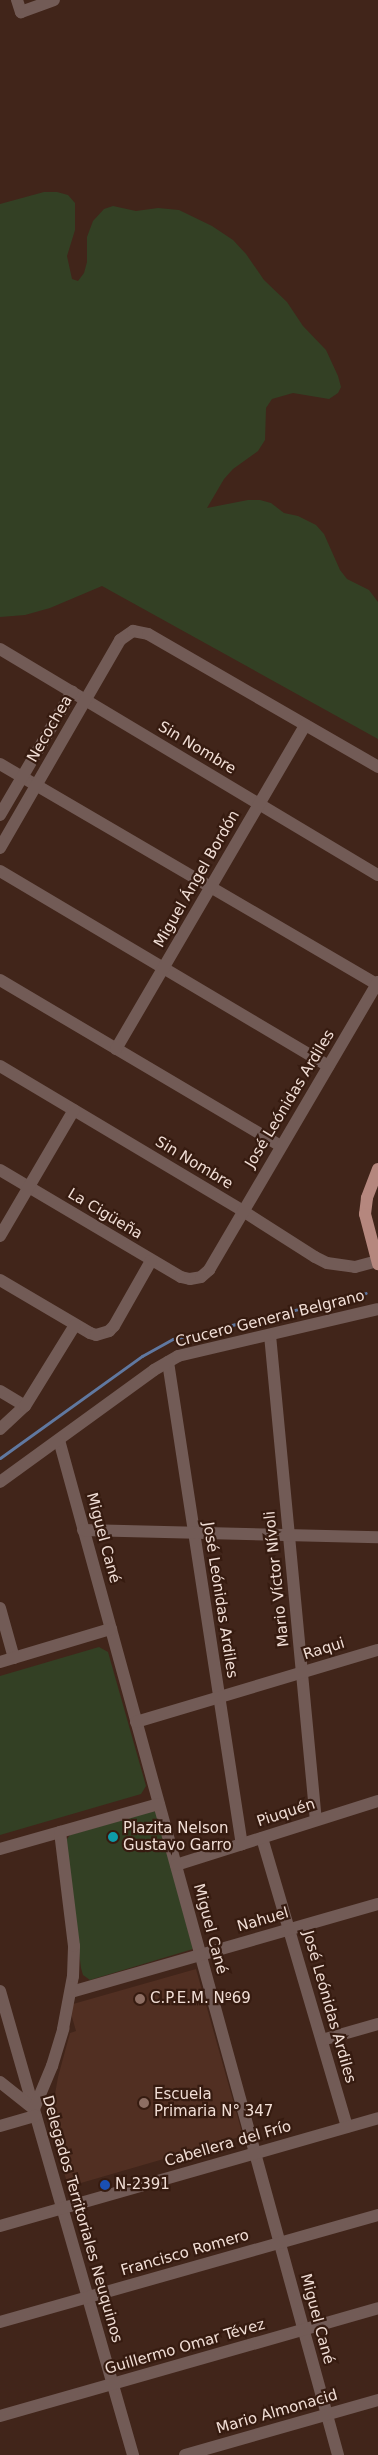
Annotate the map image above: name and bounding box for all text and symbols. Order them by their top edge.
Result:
street label: Necochea [24,692,76,766]
street label: Sin Nombre [155,718,239,778]
street label: Miguel Ángel Bordón [150,807,244,951]
street label: José Leónidas Ardiles [242,1027,338,1171]
street label: Sin Nombre [152,1133,236,1193]
street label: La Cigüeña [64,1185,146,1243]
street label: Crucero General Belgrano [173,1287,367,1351]
street label: Miguel Cané [82,1491,124,1585]
street label: Mario Víctor Nívoli [261,1510,293,1648]
street label: José Leónidas Ardiles [199,1521,241,1679]
street label: Raqui [301,1634,347,1664]
street label: Piuquén [255,1795,317,1831]
place label: Plazita Nelson Gustavo Garro [123,1819,232,1854]
marker: Plazita Nelson Gustavo Garro [107,1831,119,1843]
street label: Miguel Cané [189,1882,231,1976]
street label: Nahuel [235,1904,291,1936]
street label: José Leónidas Ardiles [299,1929,359,2085]
place label: C.P.E.M. Nº69 [150,1990,251,2008]
marker: C.P.E.M. Nº69 [134,1993,146,2005]
place label: Escuela Primaria N° 347 [154,2085,273,2120]
street label: Delegados Territoriales Neuquinos [38,2093,126,2345]
marker: Escuela Primaria N° 347 [138,2097,150,2109]
street label: Cabellera del Frío [163,2117,293,2171]
place label: N-2391 [115,2176,170,2194]
marker: N-2391 [99,2179,111,2191]
street label: Francisco Romero [119,2226,251,2280]
street label: Miguel Cané [296,2272,338,2366]
street label: Guillermo Omar Tévez [103,2316,267,2378]
street label: Mario Almonacid [214,2386,340,2438]

